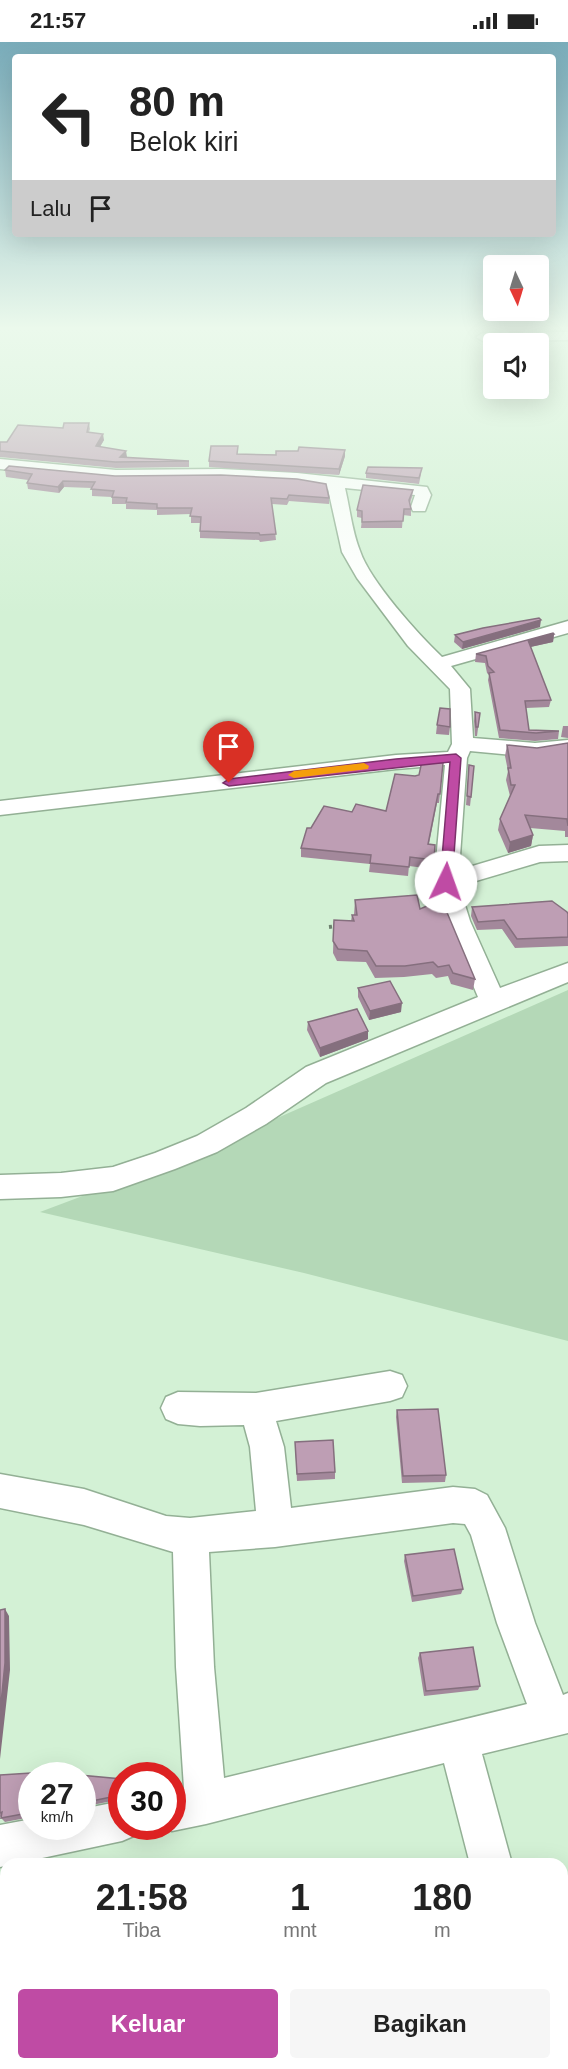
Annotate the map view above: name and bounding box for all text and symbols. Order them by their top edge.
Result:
text: 21:57 [30,8,86,33]
icon: left [30,78,108,156]
text: 80 m [129,78,225,125]
text: Belok kiri [129,127,239,157]
icon: arrive [84,192,117,225]
text: Lalu [30,196,72,221]
north arrow [483,255,549,321]
map controls [483,255,549,399]
button: sound [483,333,549,399]
pin [203,721,254,783]
icon: arrive [212,730,245,763]
position arrow [414,850,478,914]
speed limit sign: 30 [108,1762,186,1840]
text: 27 [40,1777,74,1810]
text: km/h [41,1808,73,1825]
text: 21:58 [96,1877,188,1918]
text: 1 [290,1877,310,1918]
text: 180 [412,1877,472,1918]
text: Tiba [123,1919,161,1941]
text: mnt [283,1919,317,1941]
text: m [434,1919,451,1941]
button: Keluar [18,1989,278,2058]
button: Bagikan [290,1989,550,2058]

